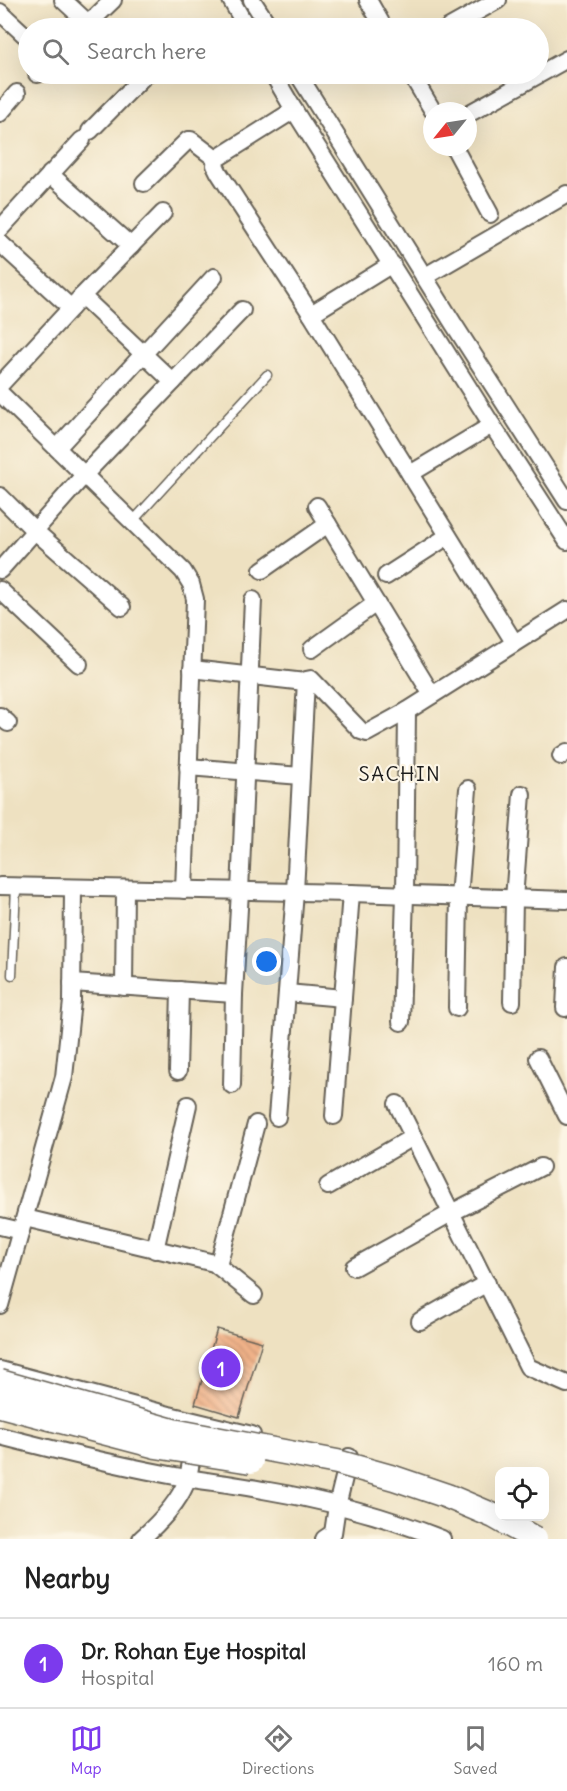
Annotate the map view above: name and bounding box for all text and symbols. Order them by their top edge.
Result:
search box [18,18,549,84]
icon: search [39,35,72,68]
text: Search here [87,37,206,65]
north arrow [423,102,477,156]
district label: SACHIN [359,761,441,786]
your location [252,947,281,976]
pin: 1 [202,1346,240,1390]
map controls [495,1467,549,1521]
button: locate [495,1467,549,1521]
text: Nearby [24,1562,110,1595]
text: Dr. Rohan Eye Hospital [81,1637,306,1665]
text: 1 [40,1651,47,1676]
text: 160 m [488,1651,543,1676]
text: Hospital [81,1665,154,1690]
tab: Map [70,1722,103,1778]
tab: Directions [242,1722,314,1778]
tab: Saved [454,1722,497,1778]

